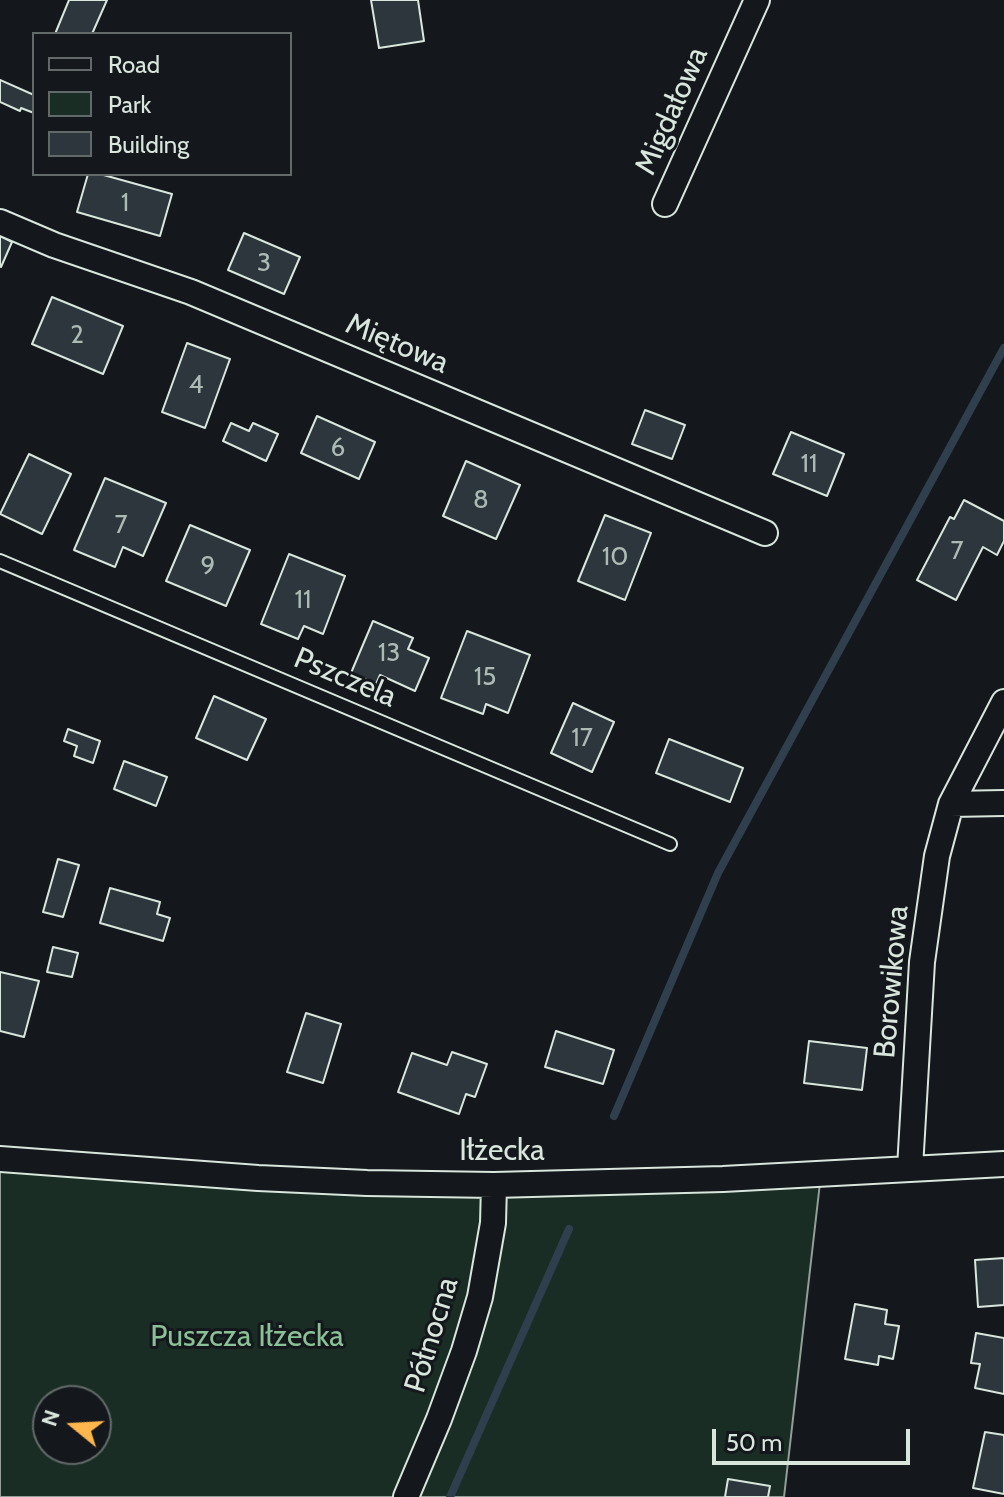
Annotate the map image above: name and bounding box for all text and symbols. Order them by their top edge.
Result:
legend [32,32,292,176]
street label: Migdałowa [628,42,716,180]
text: Road [108,50,160,79]
text: Park [108,90,151,119]
text: Building [108,130,189,159]
house number: 1 [121,187,129,219]
house number: 3 [257,247,271,279]
street label: Miętowa [340,306,454,382]
house number: 2 [70,319,84,351]
house number: 4 [188,369,204,401]
house number: 6 [331,432,345,464]
house number: 11 [801,448,817,480]
house number: 8 [473,484,489,516]
house number: 7 [114,509,128,541]
house number: 7 [950,535,964,567]
house number: 10 [602,541,628,573]
house number: 9 [201,550,215,582]
house number: 11 [295,584,311,616]
house number: 13 [378,637,400,669]
street label: Pszczela [289,640,401,716]
house number: 15 [474,661,496,693]
house number: 17 [571,722,593,754]
street label: Borowikowa [867,904,917,1060]
street label: Iłżecka [459,1133,545,1169]
street label: Północna [397,1273,467,1397]
park label: Puszcza Iłżecka [150,1319,344,1355]
north arrow [32,1385,112,1465]
text: N [35,1406,66,1430]
scale bar [716,1413,914,1463]
text: 50 m [726,1428,782,1457]

